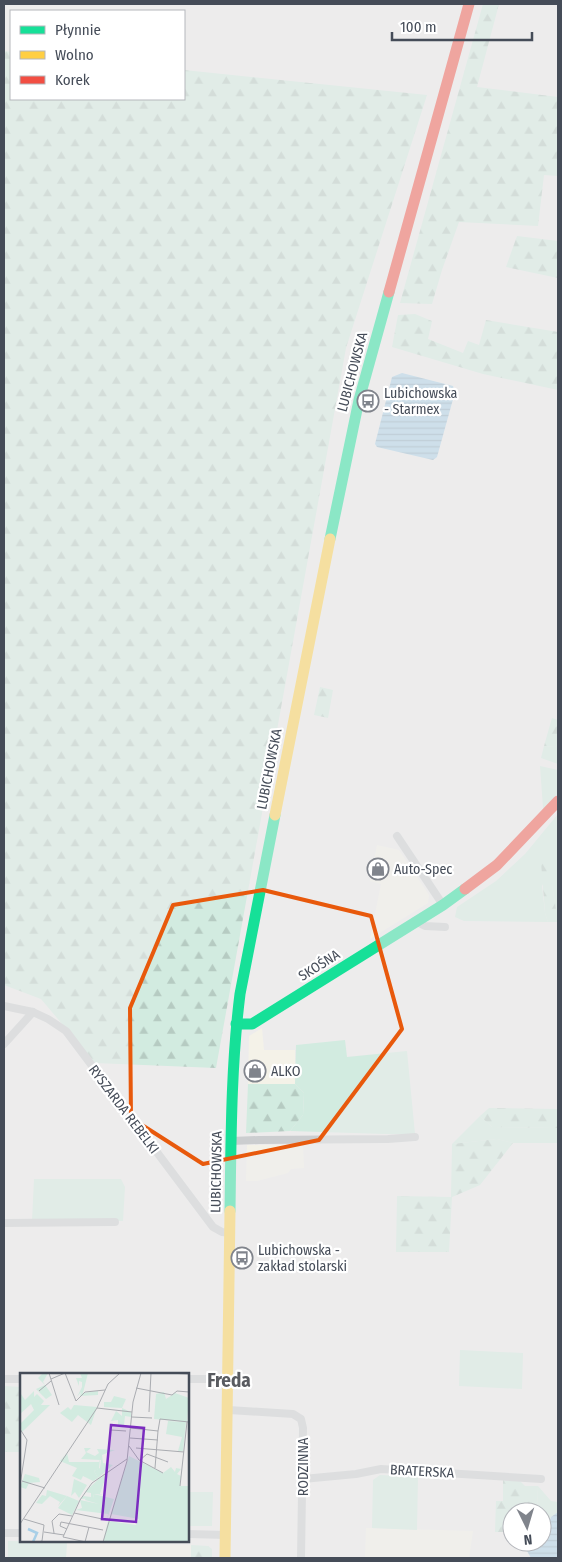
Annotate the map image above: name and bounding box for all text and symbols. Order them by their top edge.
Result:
legend [10,10,185,100]
scale bar [392,10,532,42]
text: 100 m [400,18,437,36]
text: Płynnie [55,21,101,39]
text: Wolno [55,46,94,64]
text: Korek [55,71,90,89]
street label: LUBICHOWSKA [334,330,371,414]
place label: Lubichowska - Starmex [384,385,457,418]
bus stop icon: Lubichowska - Starmex [356,389,380,413]
street label: LUBICHOWSKA [253,727,286,811]
shop icon: Auto-Spec [366,857,390,881]
place label: Auto-Spec [394,861,452,878]
street label: SKOŚNA [295,945,344,985]
shop icon: ALKO [243,1059,267,1083]
street label: RYSZARDA REBELKI [85,1062,162,1157]
place label: ALKO [271,1063,301,1080]
street label: LUBICHOWSKA [207,1130,226,1213]
place label: Lubichowska - zakład stolarski [258,1242,347,1275]
bus stop icon: Lubichowska - zakład stolarski [230,1246,254,1270]
district label: Freda [207,1369,251,1392]
inset map [20,1373,189,1542]
street label: RODZINNA [295,1437,312,1496]
street label: BRATERSKA [389,1461,455,1482]
north arrow [502,1502,552,1552]
text: N [523,1531,533,1548]

